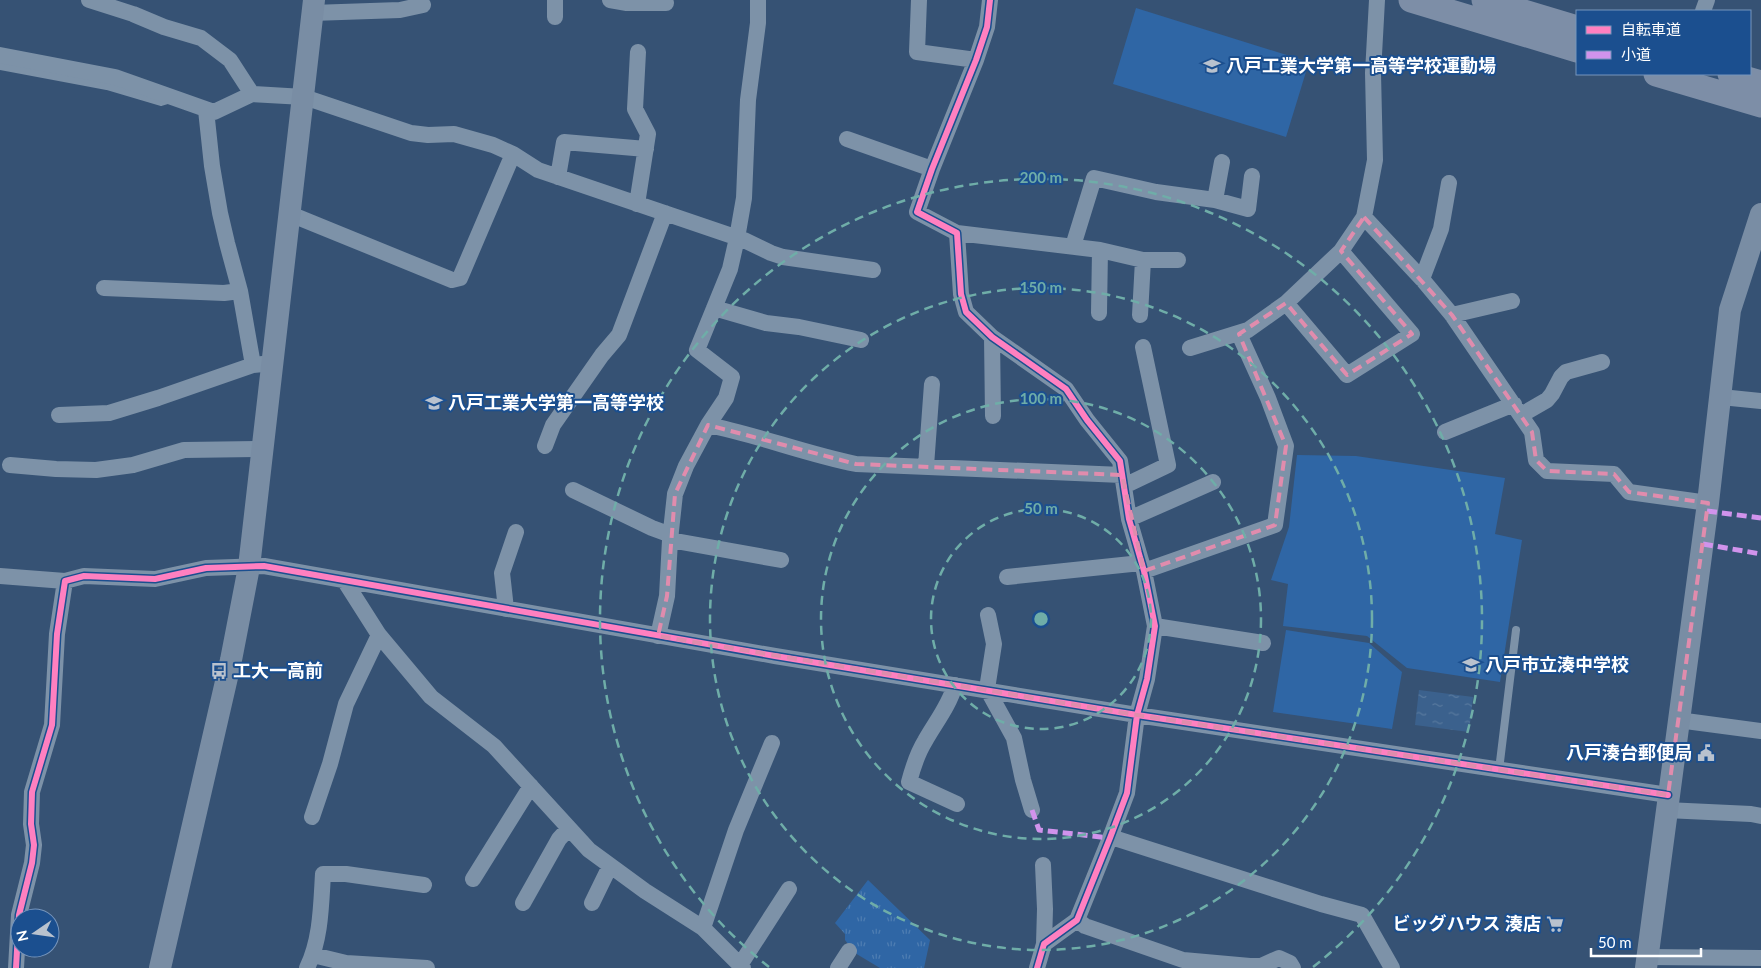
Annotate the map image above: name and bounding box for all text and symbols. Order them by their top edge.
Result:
legend [1576,10,1751,75]
text: 自転車道 [1621,20,1681,38]
text: 小道 [1621,45,1651,63]
place label: 八戸工業大学第一高等学校運動場 [1226,54,1496,76]
school or university icon: 八戸工業大学第一高等学校運動場 [1202,56,1222,76]
text: 200 m [1020,168,1062,186]
text: 150 m [1020,278,1062,296]
text: 100 m [1020,389,1062,407]
place label: 八戸工業大学第一高等学校 [448,391,664,413]
school or university icon: 八戸工業大学第一高等学校 [424,393,444,413]
text: 50 m [1024,499,1058,517]
centre of rings [1032,610,1050,628]
place label: 八戸市立湊中学校 [1485,653,1629,675]
school or university icon: 八戸市立湊中学校 [1461,655,1481,675]
place label: 工大一高前 [233,659,323,681]
bus stop icon: 工大一高前 [209,661,229,681]
place label: 八戸湊台郵便局 [1566,741,1692,763]
public building icon: 八戸湊台郵便局 [1696,743,1716,763]
north arrow [10,908,60,958]
place label: ビッグハウス 湊店 [1393,912,1541,934]
supermarket icon: ビッグハウス 湊店 [1545,914,1565,934]
scale bar [1591,926,1701,958]
text: N [12,929,31,943]
text: 50 m [1598,933,1632,951]

